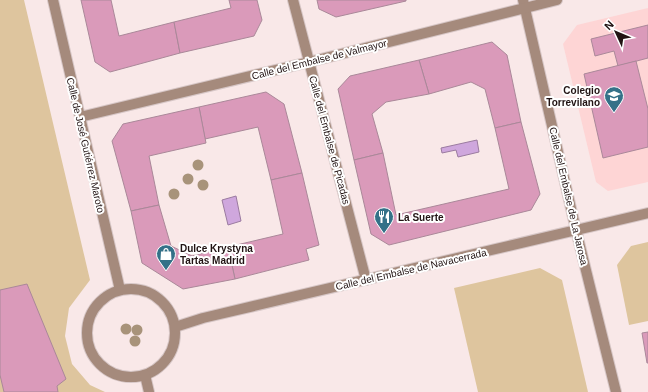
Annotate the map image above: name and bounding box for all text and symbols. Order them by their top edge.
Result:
north arrow [596,12,636,52]
text: N [602,18,616,32]
street label: Calle del Embalse de Valmayor [250,37,388,82]
street label: Calle del Embalse de Picadas [307,75,352,206]
street label: Calle de José Gutiérrez Maroto [65,76,107,214]
place label: Colegio Torrevilano [546,85,600,108]
school or university icon: Colegio Torrevilano [603,85,625,113]
street label: Calle del Embalse de La Jarosa [547,126,590,267]
restaurant icon: La Suerte [373,206,395,234]
place label: La Suerte [398,212,444,223]
shop icon: Dulce Krystyna Tartas Madrid [155,243,177,271]
place label: Dulce Krystyna Tartas Madrid [180,243,253,266]
street label: Calle del Embalse de Navacerrada [335,247,488,292]

